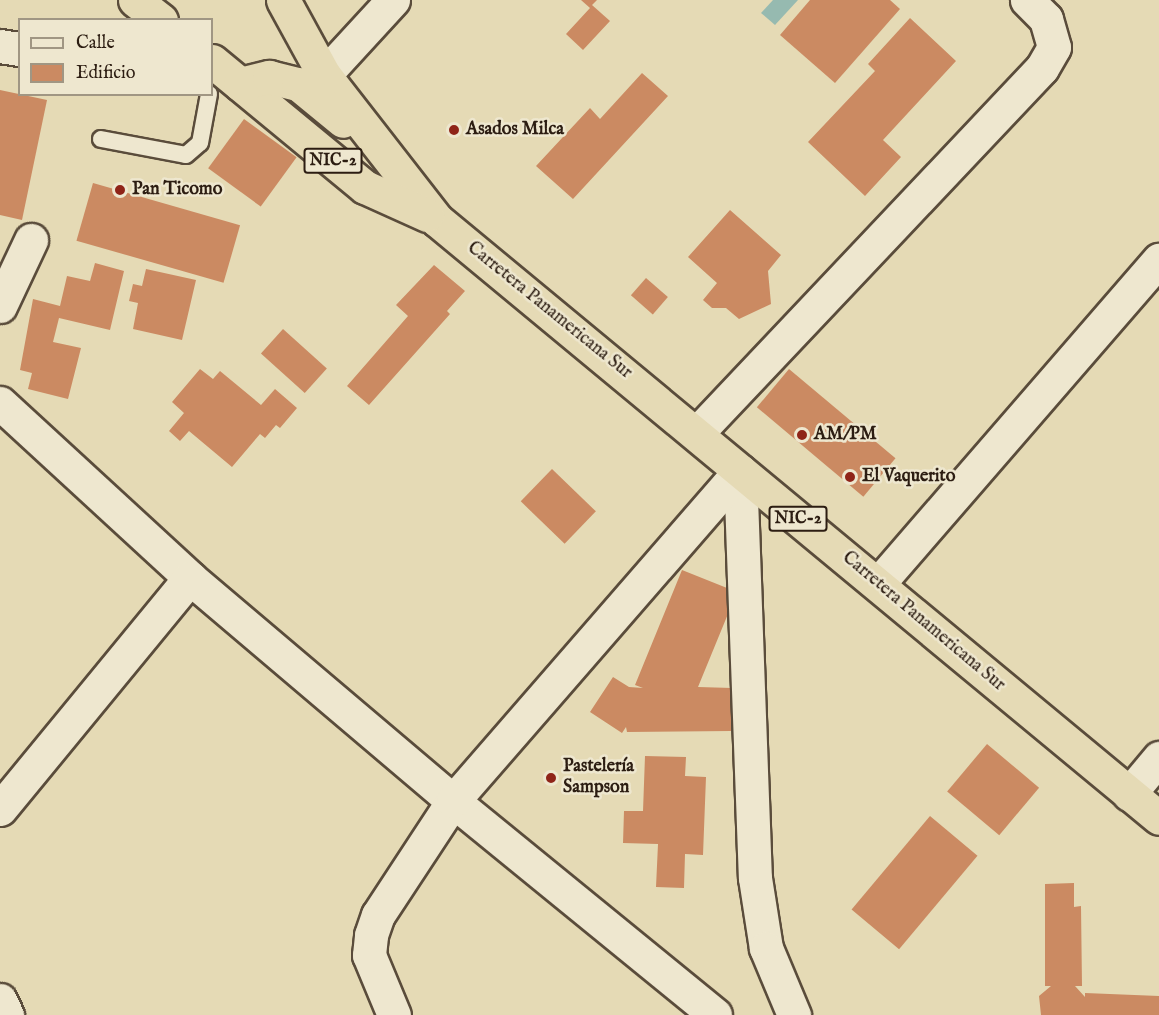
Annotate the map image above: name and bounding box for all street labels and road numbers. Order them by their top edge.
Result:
road number: NIC-2 [303,148,363,174]
street label: Carretera Panamericana Sur [462,238,636,384]
road number: NIC-2 [768,506,828,532]
street label: Carretera Panamericana Sur [837,548,1009,696]

